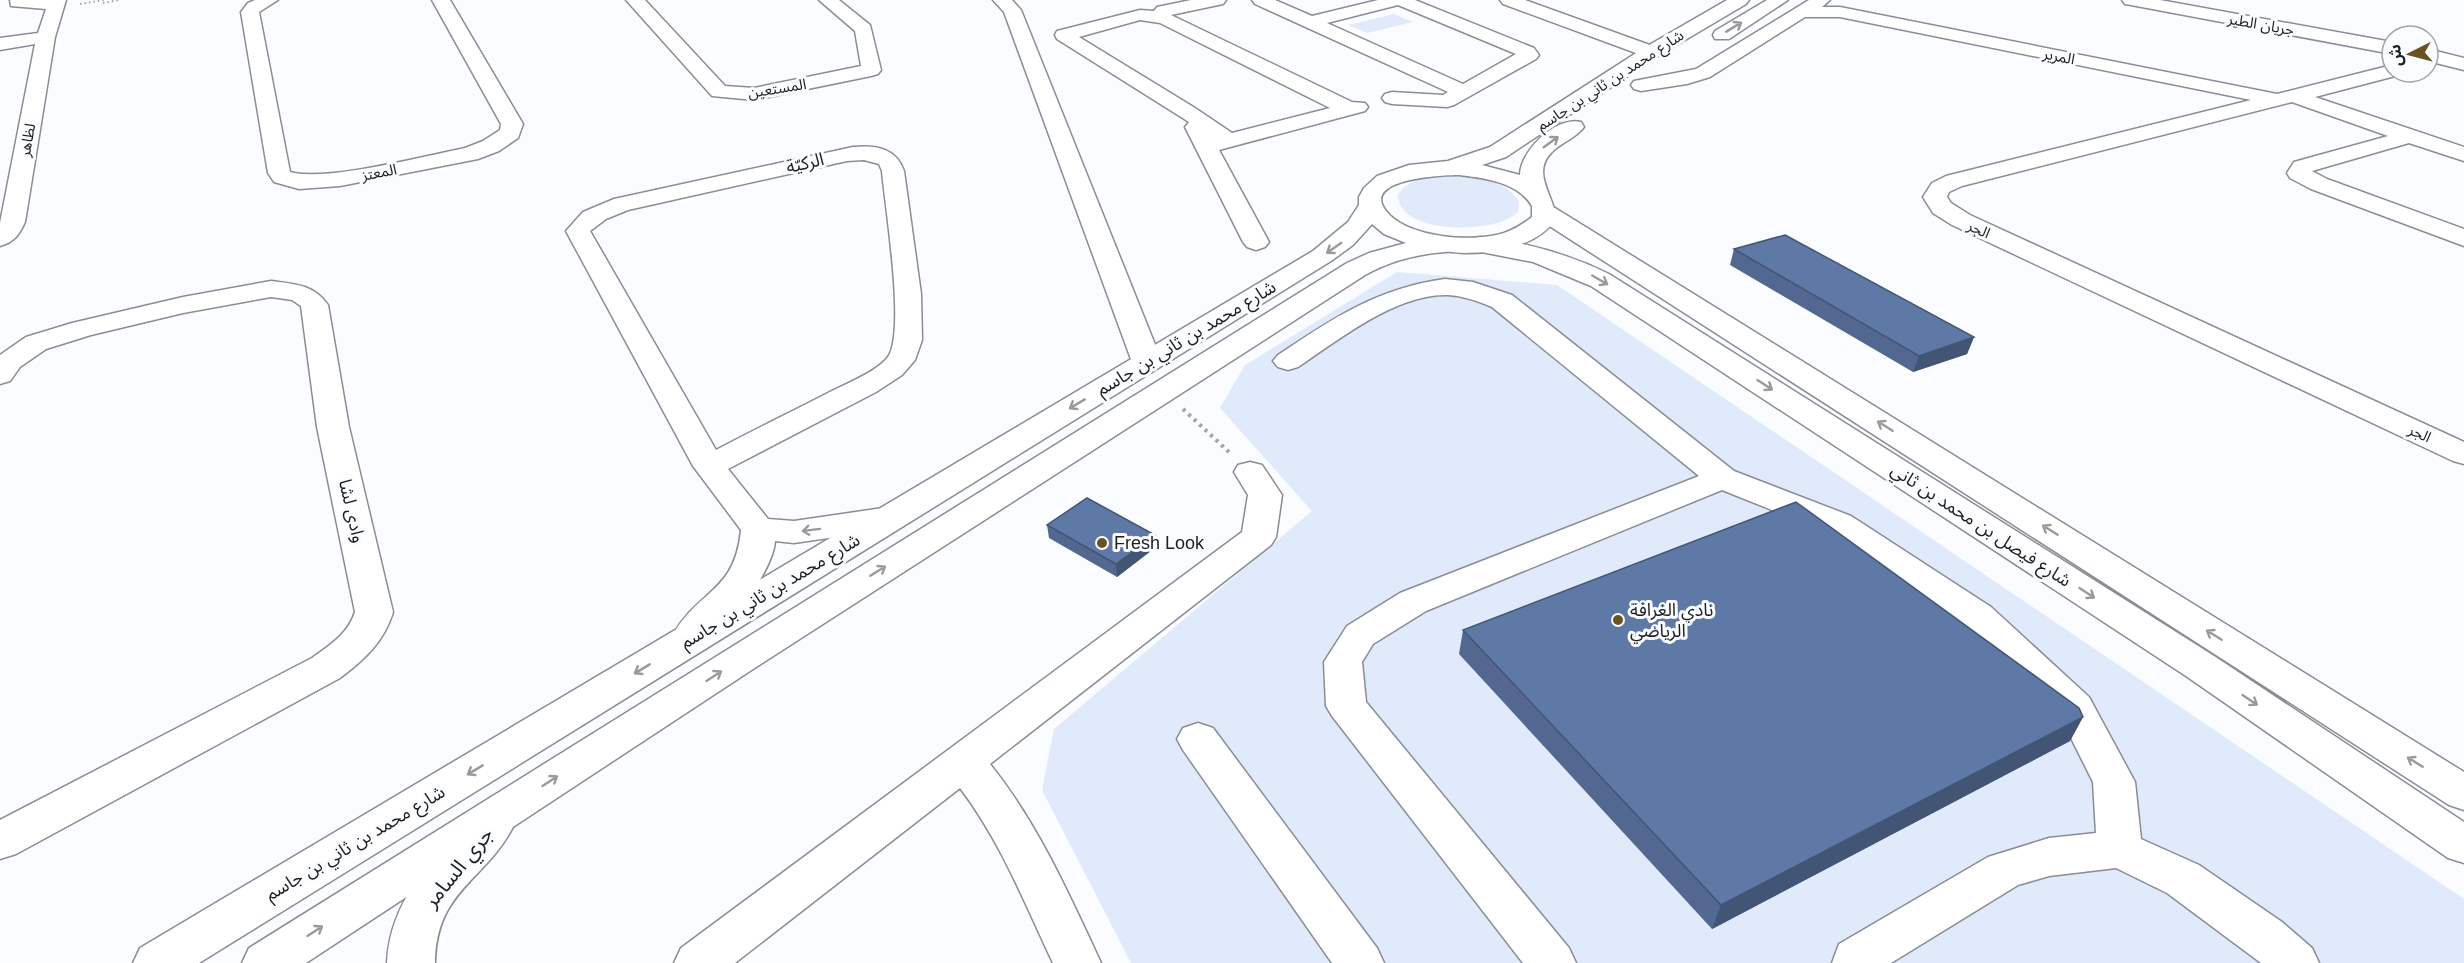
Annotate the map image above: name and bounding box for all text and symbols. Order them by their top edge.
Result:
street label: جريان الطير [2225,10,2296,39]
one-way arrow [1725,21,1742,33]
north arrow [2380,24,2440,84]
street label: شارع محمد بن ثاني بن جاسم [1533,26,1689,137]
street label: المرير [2040,44,2076,68]
text: ش [2386,44,2406,67]
street label: المستعين [747,75,808,102]
street label: لظاهر [16,122,39,159]
one-way arrow [1543,136,1559,149]
street label: الركيّة [784,149,826,178]
street label: المعتز [359,160,398,185]
street label: الجر [1964,216,1993,242]
one-way arrow [1326,242,1342,254]
one-way arrow [1591,274,1608,286]
street label: شارع محمد بن ثاني بن جاسم [1093,276,1281,403]
one-way arrow [1756,379,1773,391]
one-way arrow [1069,398,1086,410]
one-way arrow [1877,419,1894,431]
street label: الجر [2405,420,2434,446]
street label: شارع فيصل بن محمد بن ثاني [1885,459,2075,594]
street label: وادى لشا [334,477,369,545]
one-way arrow [2042,524,2059,536]
one-way arrow [802,525,822,536]
street label: شارع محمد بن ثاني بن جاسم [677,529,865,656]
place label: Fresh Look [1114,533,1205,553]
marker: Fresh Look [1095,536,1109,550]
one-way arrow [869,564,886,576]
one-way arrow [2079,587,2095,599]
place label: نادي الغرافة الرياضي [1630,600,1713,644]
marker: نادي الغرافة الرياضي [1611,613,1625,627]
one-way arrow [2206,628,2223,641]
one-way arrow [634,664,651,676]
one-way arrow [705,669,722,681]
one-way arrow [2242,694,2258,706]
one-way arrow [2406,755,2423,768]
one-way arrow [467,765,484,777]
one-way arrow [541,775,558,787]
street label: شارع محمد بن ثاني بن جاسم [262,781,450,908]
street label: جري السامر [418,822,501,915]
one-way arrow [306,925,323,937]

